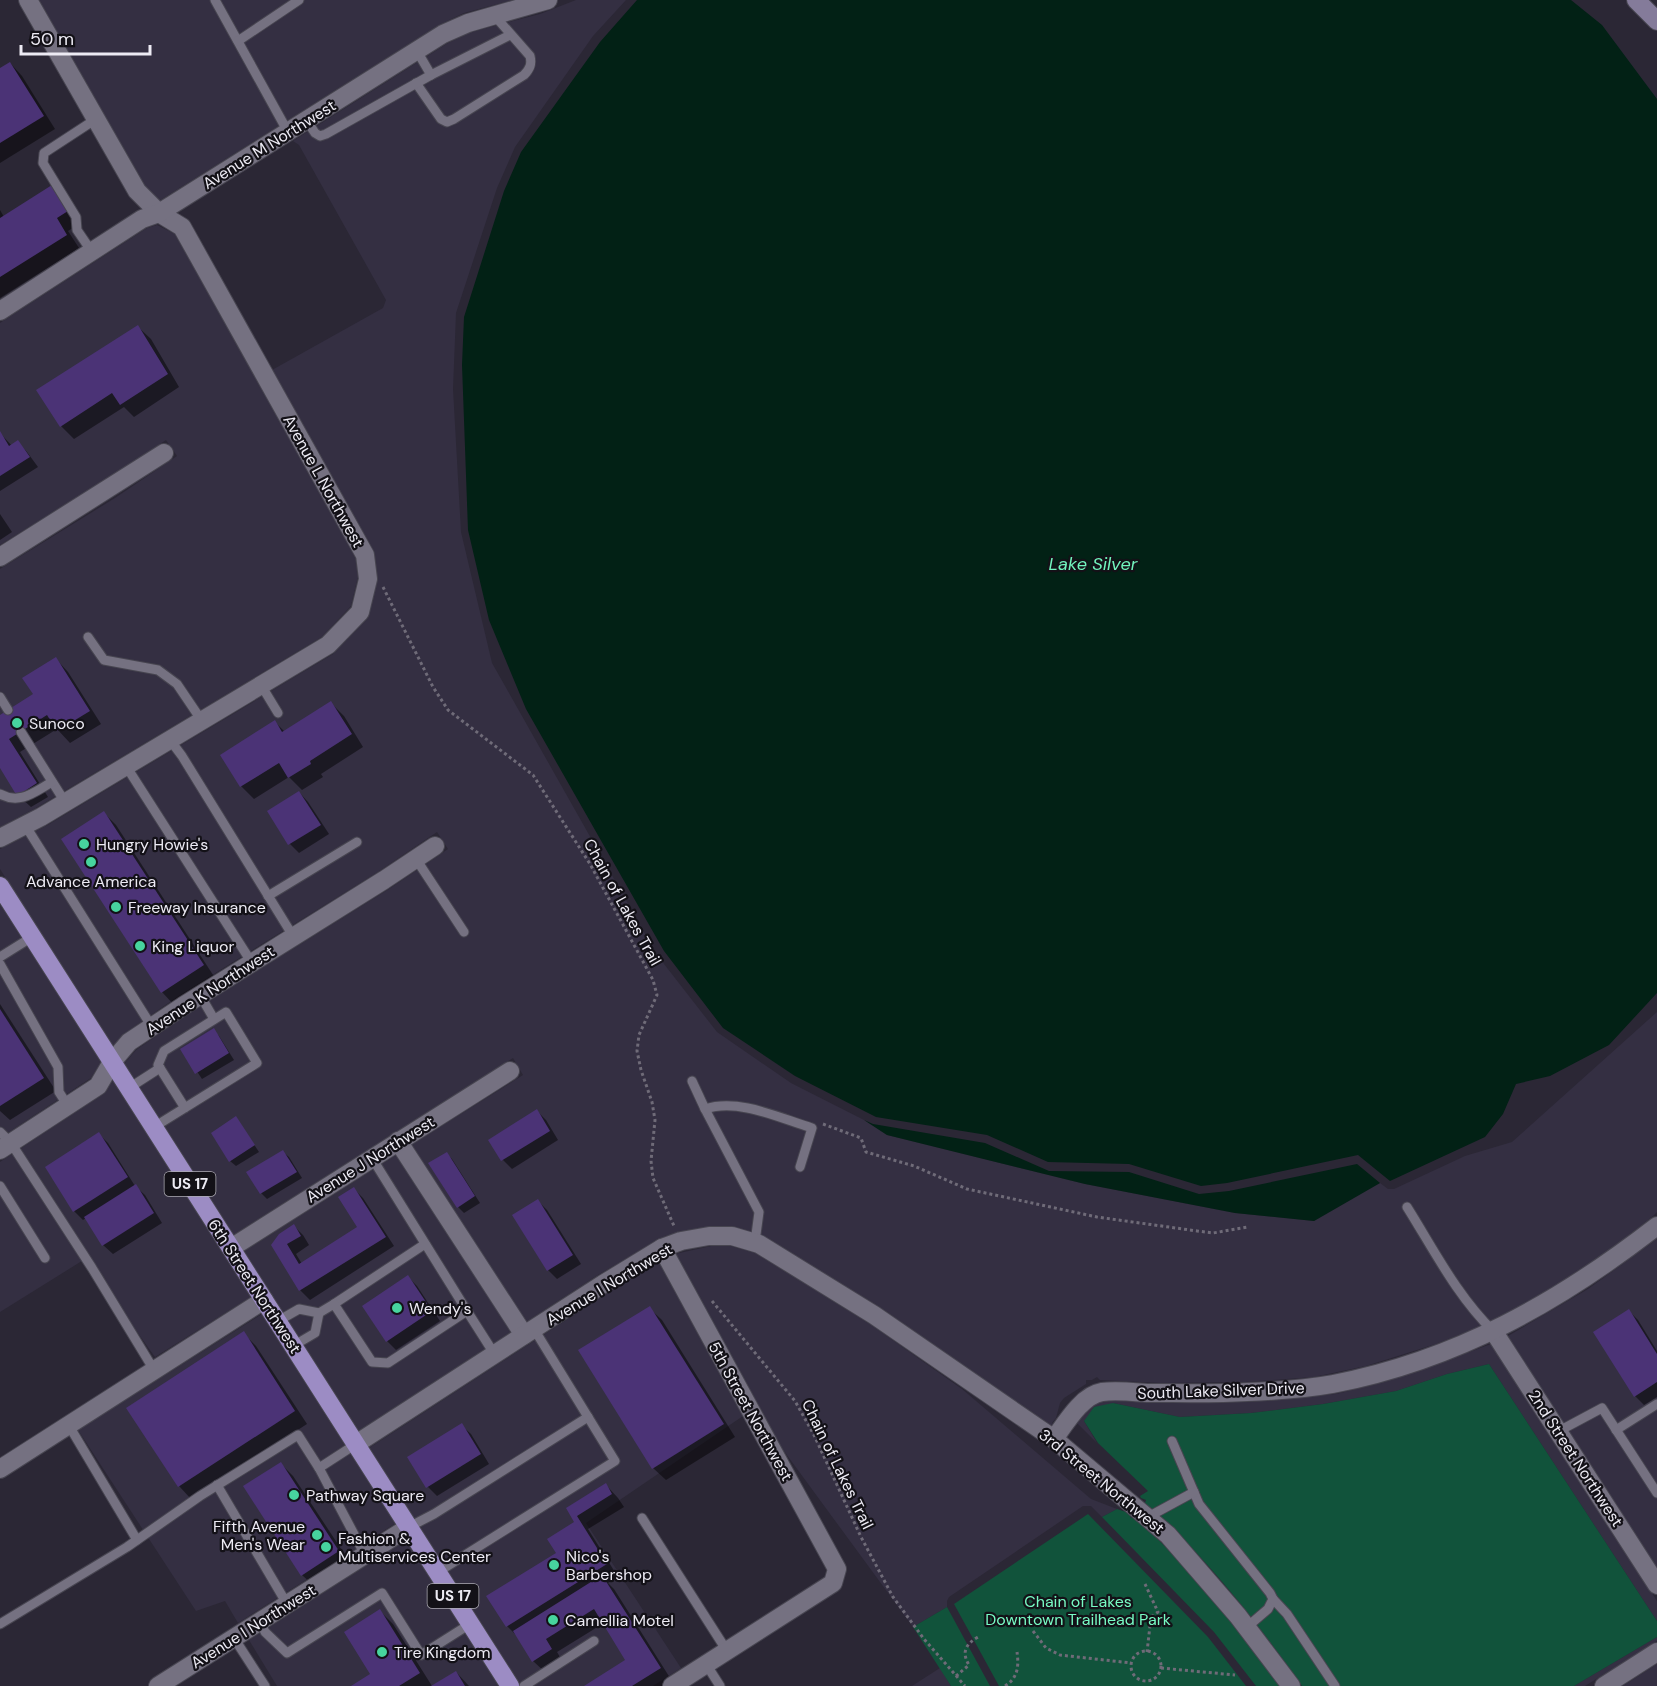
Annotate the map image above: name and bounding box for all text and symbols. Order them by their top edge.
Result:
scale bar [21,18,150,56]
text: 50 m [30,27,74,51]
street label: Avenue M Northwest [199,95,340,194]
street label: Avenue L Northwest [278,411,369,551]
water label: Lake Silver [1049,552,1139,576]
place label: Sunoco [29,713,85,734]
marker: Sunoco [10,716,24,730]
place label: Hungry Howie's [96,834,208,855]
street label: Chain of Lakes Trail [579,835,666,969]
marker: Hungry Howie's [77,837,91,851]
marker: Advance America [84,855,98,869]
place label: Advance America [26,871,156,892]
place label: Freeway Insurance [128,897,266,918]
marker: Freeway Insurance [109,900,123,914]
place label: King Liquor [152,936,235,957]
marker: King Liquor [133,939,147,953]
street label: Avenue K Northwest [142,941,279,1040]
street label: Avenue J Northwest [302,1111,438,1207]
road number: US 17 [164,1172,216,1196]
street label: 6th Street Northwest [203,1215,306,1358]
street label: Avenue I Northwest [542,1238,676,1330]
place label: Wendy's [409,1298,471,1319]
marker: Wendy's [390,1301,404,1315]
street label: 5th Street Northwest [704,1338,798,1485]
street label: South Lake Silver Drive [1137,1377,1305,1404]
street label: 2nd Street Northwest [1523,1386,1628,1531]
street label: Chain of Lakes Trail [797,1396,878,1533]
street label: 3rd Street Northwest [1035,1424,1169,1539]
place label: Pathway Square [306,1485,424,1506]
marker: Pathway Square [287,1488,301,1502]
place label: Fifth Avenue Men's Wear [213,1516,305,1555]
marker: Fifth Avenue Men's Wear [310,1528,324,1542]
place label: Fashion & Multiservices Center [338,1528,491,1567]
marker: Fashion & Multiservices Center [319,1540,333,1554]
place label: Nico's Barbershop [566,1546,652,1585]
marker: Nico's Barbershop [547,1558,561,1572]
street label: Avenue I Northwest [187,1579,320,1673]
road number: US 17 [428,1584,478,1608]
park label: Chain of Lakes Downtown Trailhead Park [985,1591,1171,1630]
place label: Camellia Motel [565,1610,674,1631]
marker: Camellia Motel [546,1613,560,1627]
place label: Tire Kingdom [394,1642,491,1663]
marker: Tire Kingdom [375,1645,389,1659]

